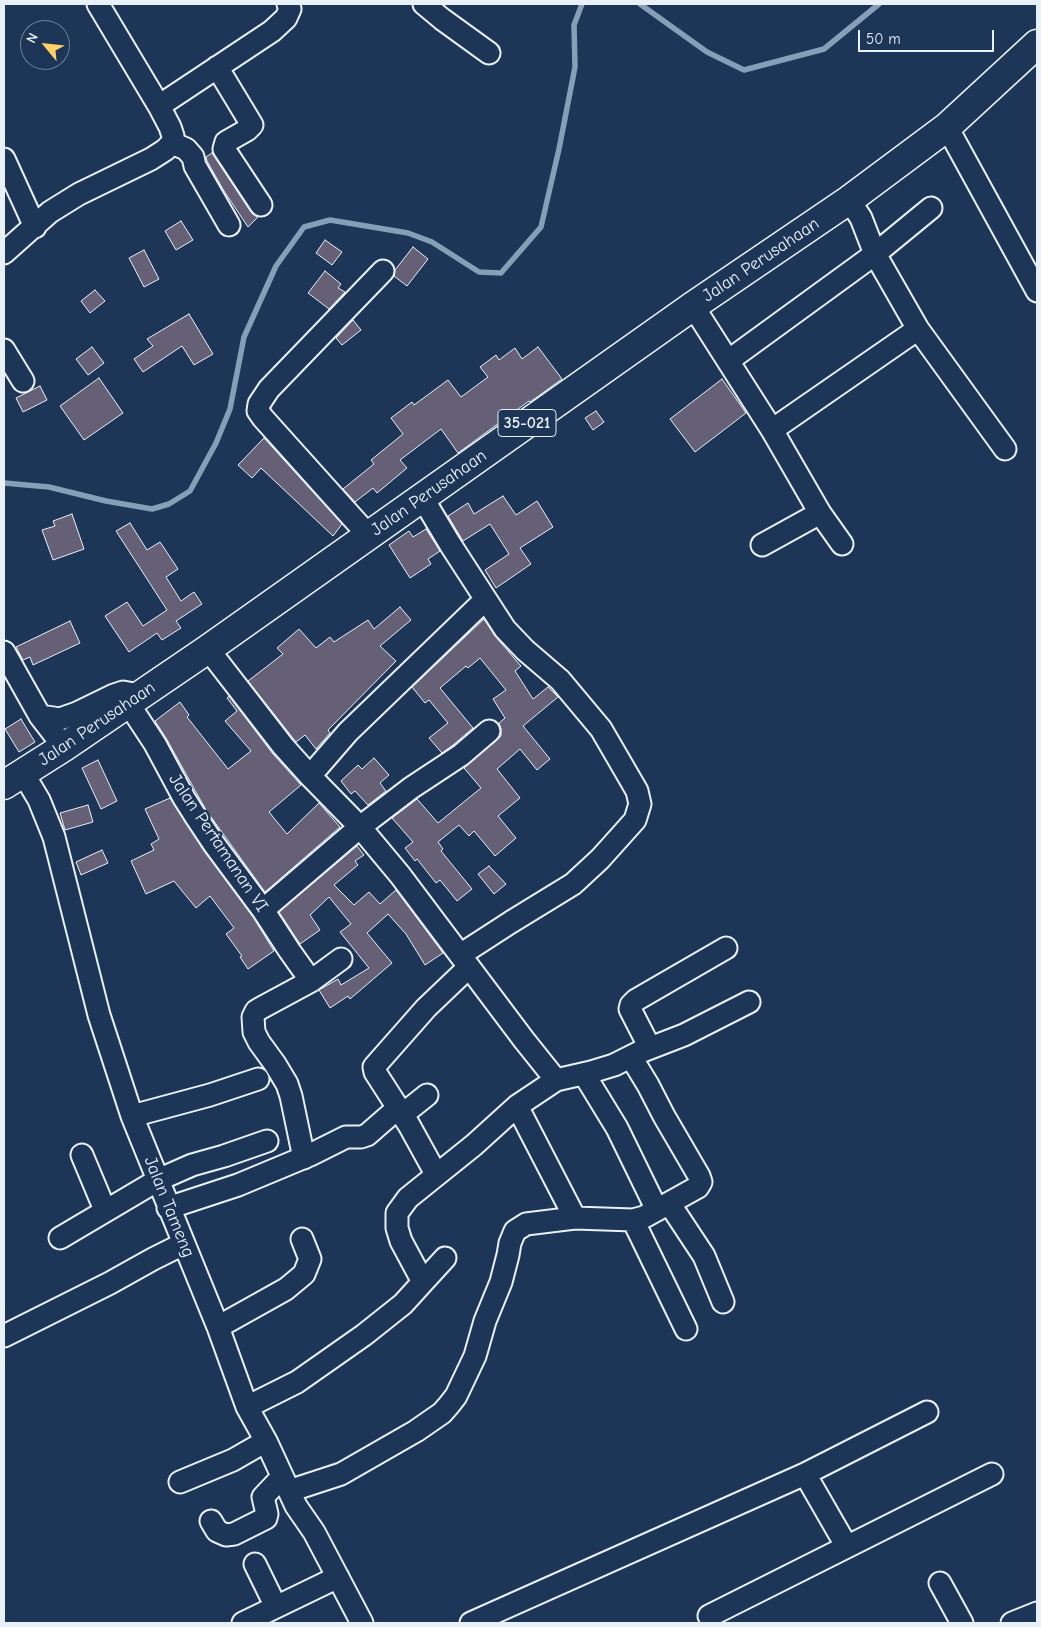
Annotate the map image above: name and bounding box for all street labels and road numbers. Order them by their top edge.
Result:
street label: Jalan Perusahaan [698,213,824,307]
road number: 35-021 [498,409,556,436]
street label: Jalan Perusahaan [367,445,491,541]
street label: Jalan Perusahaan [34,677,160,771]
street label: Jalan Pertamanan VI [164,770,272,916]
street label: Jalan Tameng [139,1153,199,1261]

